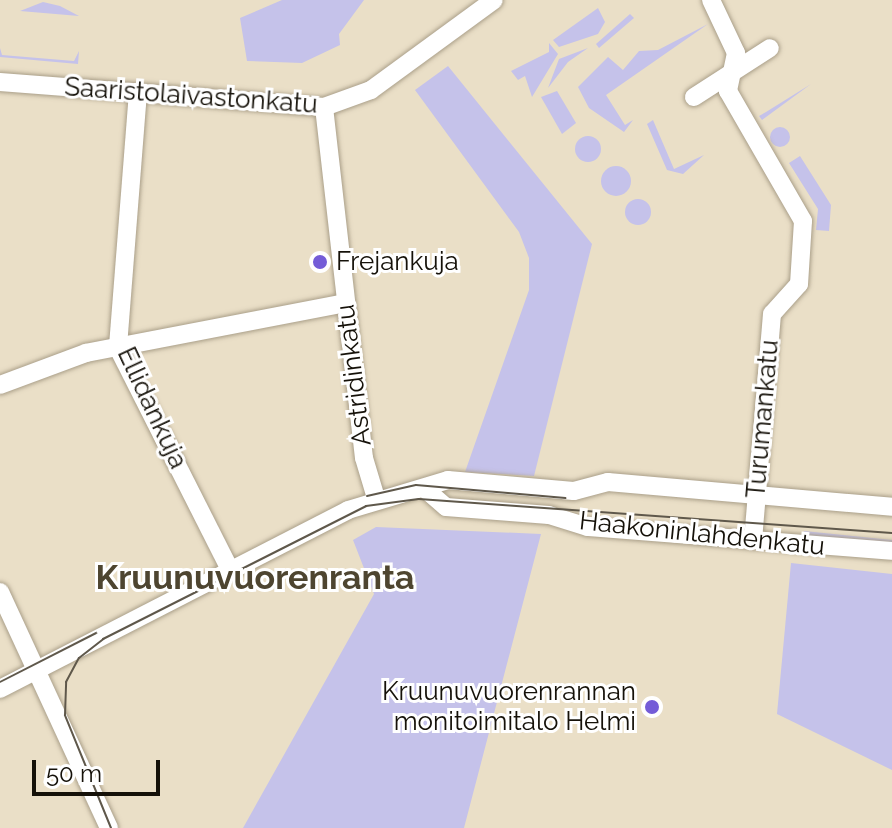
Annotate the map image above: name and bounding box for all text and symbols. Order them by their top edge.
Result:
street label: Saaristolaivastonkatu [63,72,319,120]
place label: Frejankuja [336,246,459,278]
marker: Frejankuja [311,253,329,271]
street label: Astridinkatu [330,302,378,448]
street label: Turumankatu [741,339,785,499]
street label: Ellidankuja [110,342,194,474]
street label: Haakoninlahdenkatu [578,506,826,562]
district label: Kruunuvuorenranta [95,558,415,598]
place label: Kruunuvuorenrannan monitoimitalo Helmi [382,676,636,738]
marker: Kruunuvuorenrannan monitoimitalo Helmi [643,698,661,716]
scale bar [36,744,164,794]
text: 50 m [46,759,102,788]

